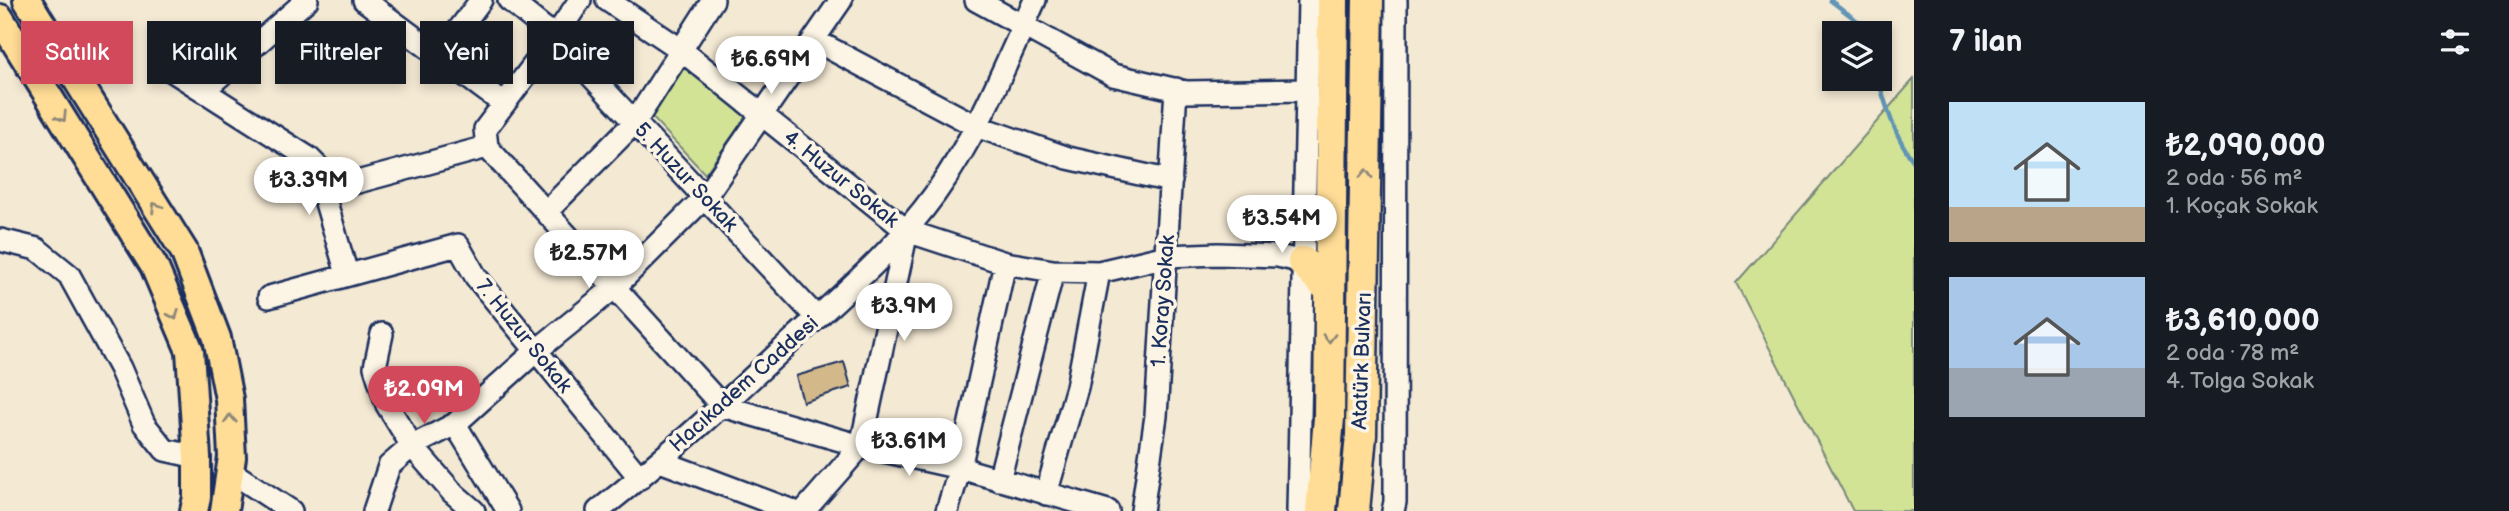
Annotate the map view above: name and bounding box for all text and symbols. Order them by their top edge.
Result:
chip: Satılık [21,21,133,84]
chip: Kiralık [147,21,261,84]
chip: Filtreler [275,21,406,84]
chip: Yeni [420,21,513,84]
chip: Daire [527,21,634,84]
map controls [1822,21,1892,91]
button: layers [1822,21,1892,91]
icon: filters [2436,23,2474,61]
text: 7 ilan [1949,24,2023,60]
pin: ₺6.69M [714,36,828,96]
text: ₺6.69M [731,45,811,73]
one-way arrow [54,110,67,123]
street label: 5. Huzur Sokak [629,117,743,237]
street label: 4. Huzur Sokak [778,125,904,234]
text: ₺2,090,000 [2166,128,2325,164]
icon: home [2005,130,2089,214]
pin: ₺3.39M [252,158,366,217]
text: 2 oda · 56 m² [2166,164,2302,192]
text: ₺3.39M [270,166,348,194]
one-way arrow [1358,168,1374,178]
text: 1. Koçak Sokak [2166,192,2318,220]
pin: ₺3.54M [1225,196,1339,255]
one-way arrow [152,201,165,214]
text: ₺3.54M [1243,204,1321,232]
pin: ₺2.57M [532,230,646,290]
street label: 1. Koray Sokak [1146,233,1180,368]
text: ₺2.57M [550,239,628,267]
street label: 7. Huzur Sokak [471,274,578,398]
pin: ₺3.9M [855,284,953,343]
text: ₺3.9M [872,292,936,320]
street label: Atatürk Bulvarı [1347,292,1377,430]
text: ₺3,610,000 [2166,303,2320,339]
icon: home [2005,305,2089,389]
one-way arrow [166,307,180,320]
street label: Hacıkadem Caddesi [665,311,823,457]
one-way arrow [1321,333,1337,343]
text: 2 oda · 78 m² [2166,339,2299,367]
pin: ₺2.09M [367,366,481,426]
text: 4. Tolga Sokak [2166,367,2314,395]
text: ₺2.09M [384,375,464,403]
one-way arrow [223,413,238,424]
pin: ₺3.61M [852,419,966,478]
text: ₺3.61M [871,427,947,455]

